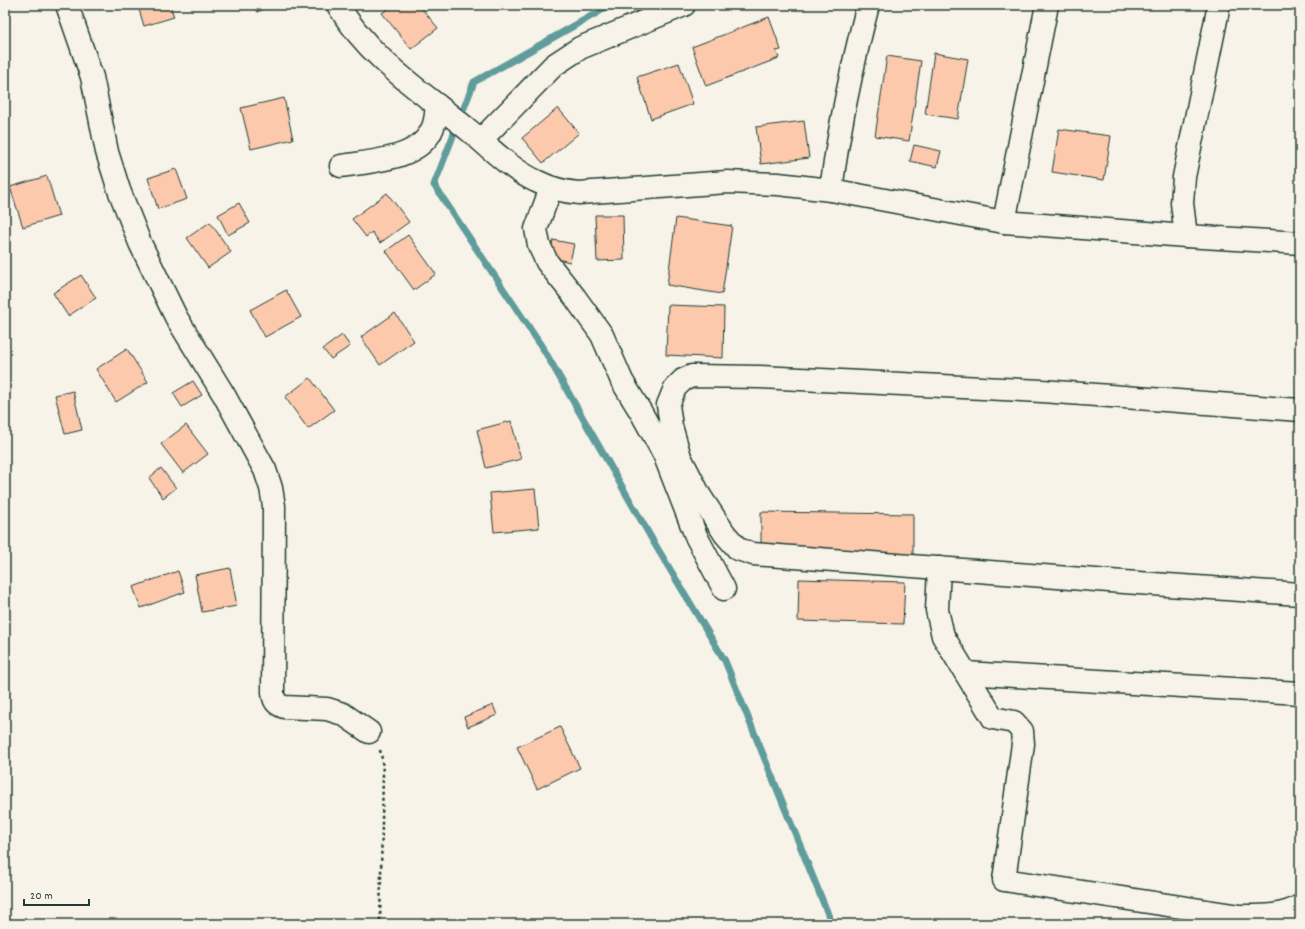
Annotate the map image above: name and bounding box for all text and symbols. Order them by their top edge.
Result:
scale bar [24,881,89,907]
text: 20 m [30,888,53,905]

